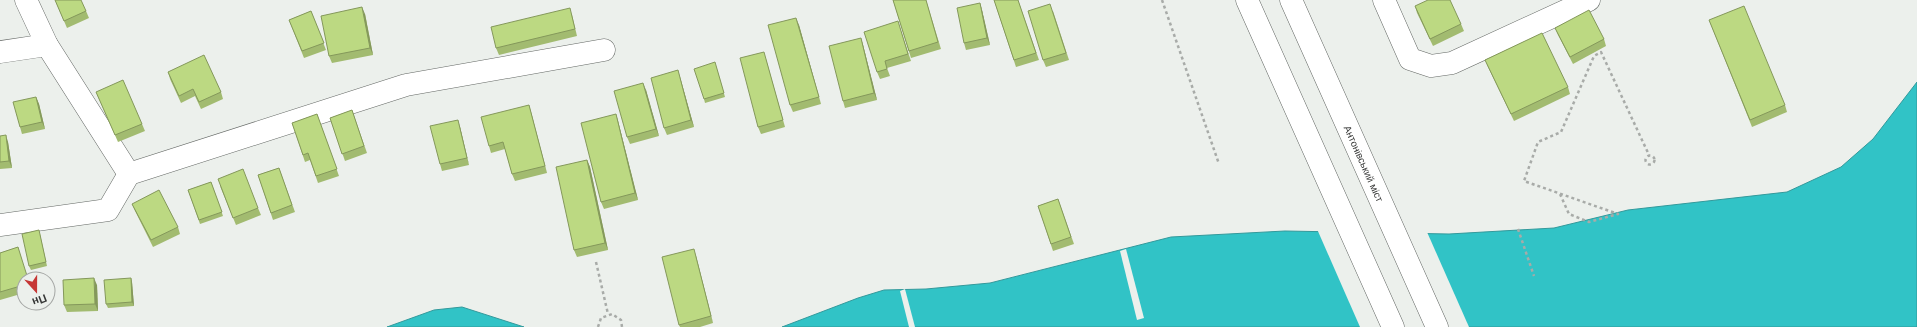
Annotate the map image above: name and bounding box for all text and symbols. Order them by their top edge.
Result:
street label: Антонівський міст [1342,124,1386,204]
north arrow [16,271,56,311]
text: Пн [31,292,49,309]

